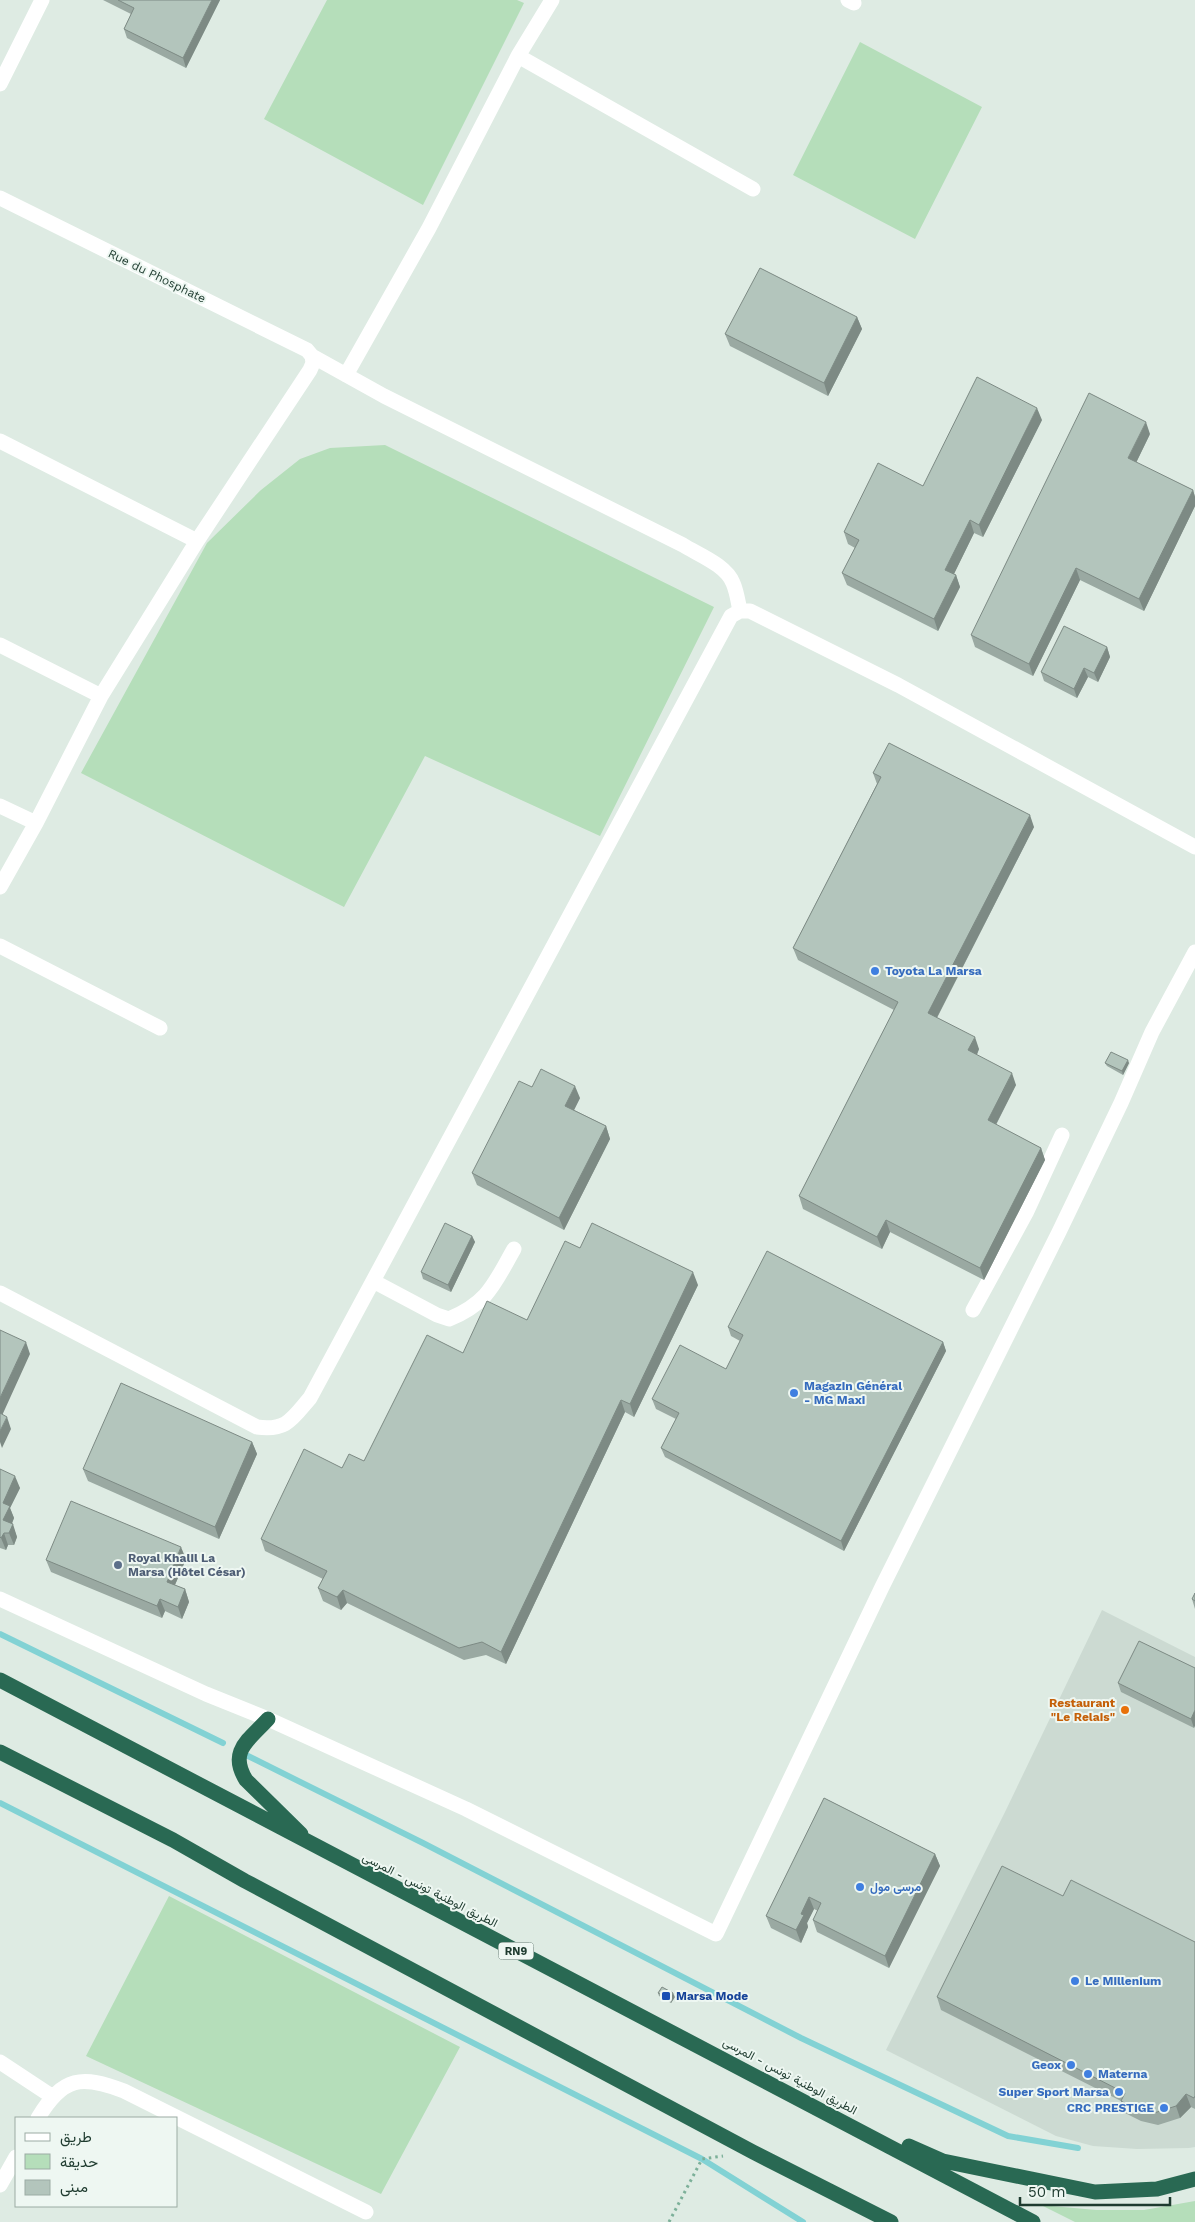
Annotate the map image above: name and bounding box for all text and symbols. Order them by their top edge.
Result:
street label: Rue du Phosphate [106,246,208,306]
place label: Toyota La Marsa [885,964,982,978]
marker: Toyota La Marsa [869,965,881,977]
place label: Magazin Général - MG Maxi [804,1379,902,1407]
marker: Magazin Général - MG Maxi [788,1387,800,1399]
place label: Royal Khalil La Marsa (Hôtel César) [128,1551,246,1579]
marker: Royal Khalil La Marsa (Hôtel César) [112,1559,124,1571]
place label: Restaurant "Le Relais" [1049,1696,1116,1724]
marker: Restaurant "Le Relais" [1119,1704,1131,1716]
street label: الطريق الوطنية تونس - المرسى [360,1850,500,1931]
place label: مرسى مول [870,1880,922,1895]
marker: مرسى مول [854,1881,866,1893]
road number: RN9 [498,1942,534,1960]
place label: Le Millenium [1085,1974,1161,1988]
marker: Le Millenium [1069,1975,1081,1987]
place label: Marsa Mode [676,1989,748,2003]
marker: Marsa Mode [660,1990,672,2002]
street label: الطريق الوطنية تونس - المرسى [720,2035,859,2118]
place label: Geox [1031,2058,1061,2072]
marker: Geox [1065,2059,1077,2071]
place label: Materna [1098,2067,1147,2081]
marker: Materna [1082,2068,1094,2080]
place label: Super Sport Marsa [999,2085,1109,2099]
marker: Super Sport Marsa [1113,2086,1125,2098]
place label: CRC PRESTIGE [1067,2101,1154,2115]
marker: CRC PRESTIGE [1158,2102,1170,2114]
legend [15,2117,178,2207]
text: طريق [60,2128,92,2147]
text: حديقة [60,2153,98,2171]
scale bar [1020,2174,1170,2206]
text: مبنى [60,2178,88,2197]
text: 50 m [1028,2183,1065,2201]

